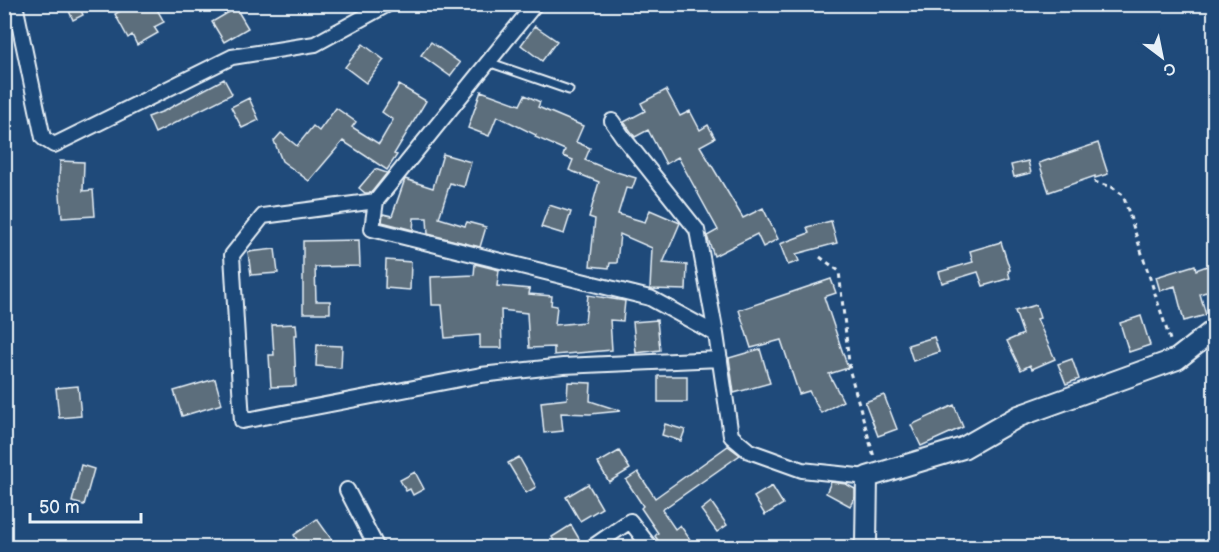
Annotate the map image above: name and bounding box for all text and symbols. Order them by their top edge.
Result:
north arrow [1132,27,1192,87]
text: С [1159,57,1179,79]
scale bar [30,486,141,524]
text: 50 m [39,497,80,518]

